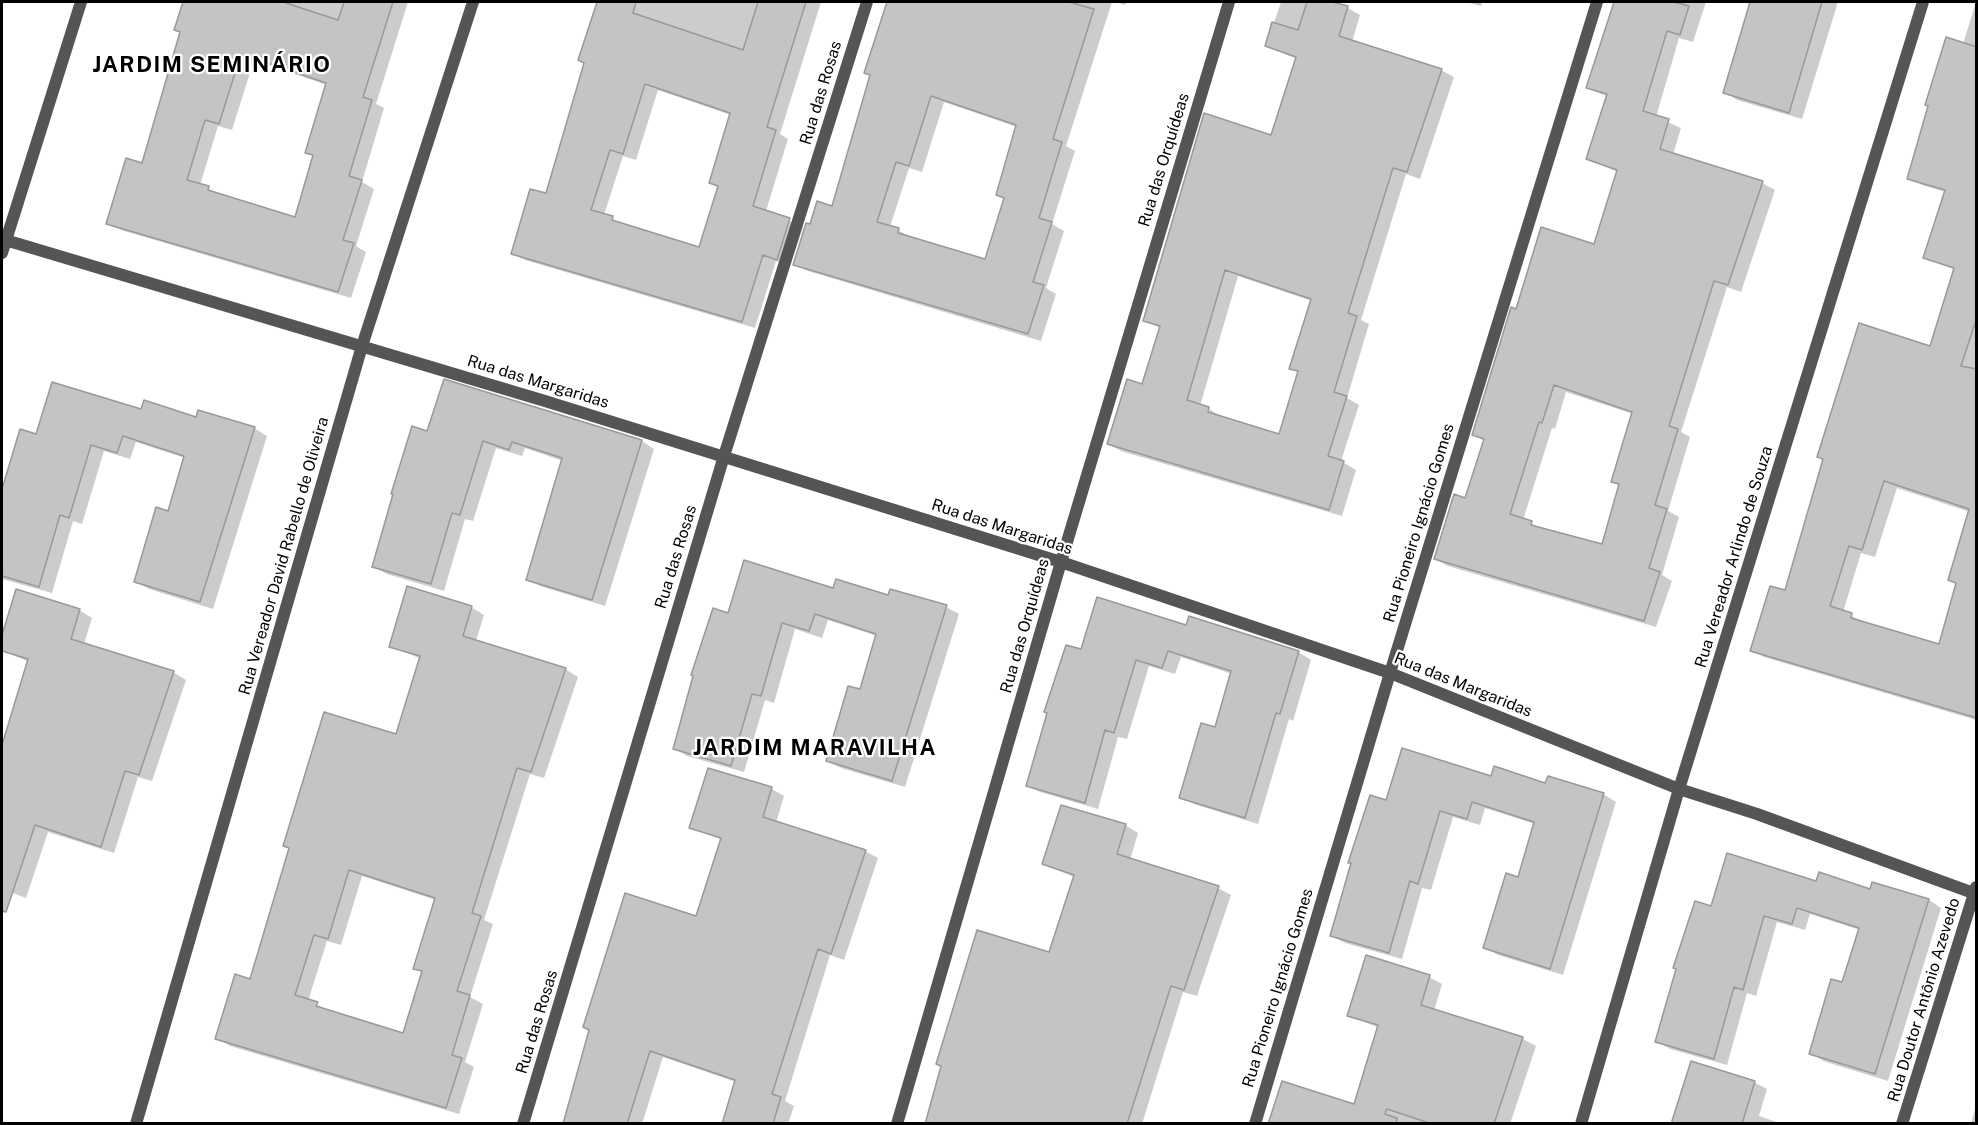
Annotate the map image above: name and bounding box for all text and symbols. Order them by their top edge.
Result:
street label: Rua das Rosas [796,39,846,147]
district label: JARDIM SEMINÁRIO [92,52,332,78]
street label: Rua das Orquídeas [1135,91,1193,229]
street label: Rua das Margaridas [465,351,611,413]
street label: Rua Vereador David Rabello de Oliveira [235,415,333,697]
street label: Rua Pioneiro Ignácio Gomes [1380,421,1458,625]
street label: Rua Vereador Arlindo de Souza [1691,444,1777,670]
street label: Rua das Margaridas [929,495,1075,559]
street label: Rua das Rosas [651,503,701,611]
street label: Rua das Orquídeas [997,557,1053,695]
street label: Rua das Margaridas [1391,649,1535,721]
district label: JARDIM MARAVILHA [693,735,937,761]
street label: Rua Pioneiro Ignácio Gomes [1239,886,1317,1090]
street label: Rua Doutor Antônio Azevedo [1884,896,1964,1104]
street label: Rua das Rosas [512,968,562,1076]

